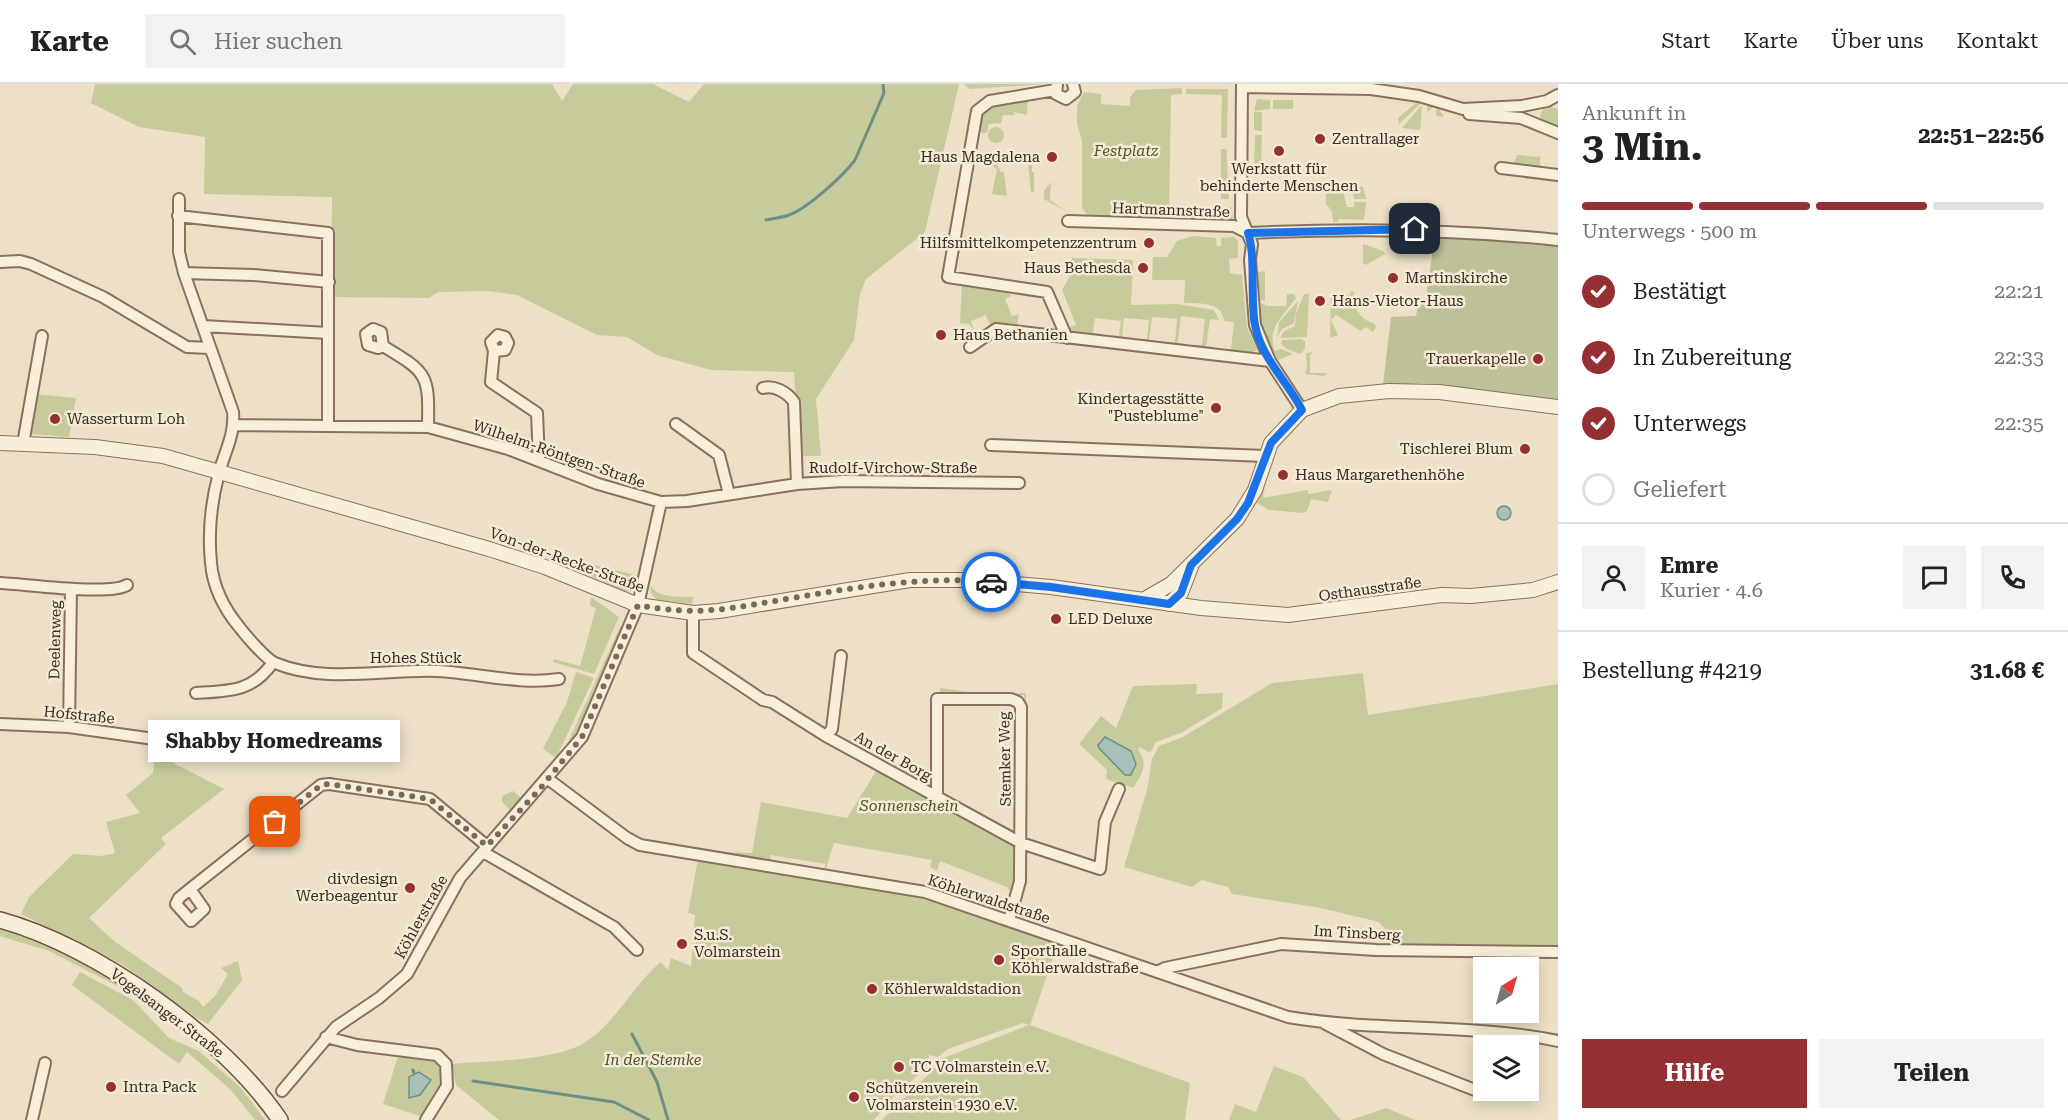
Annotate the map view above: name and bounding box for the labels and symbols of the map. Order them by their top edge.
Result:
place label: Zentrallager [1332,130,1419,148]
marker: Zentrallager [1313,132,1327,146]
park label: Festplatz [1093,142,1159,160]
marker: Werkstatt für behinderte Menschen [1272,144,1286,158]
place label: Haus Magdalena [920,148,1040,166]
marker: Haus Magdalena [1045,150,1059,164]
place label: Werkstatt für behinderte Menschen [1200,160,1359,195]
street label: Hartmannstraße [1112,199,1230,221]
pin [1389,203,1440,254]
place label: Hilfsmittelkompetenzzentrum [920,234,1137,252]
marker: Hilfsmittelkompetenzzentrum [1142,236,1156,250]
place label: Haus Bethesda [1024,259,1131,277]
marker: Haus Bethesda [1136,261,1150,275]
place label: Martinskirche [1405,269,1507,287]
marker: Martinskirche [1386,271,1400,285]
place label: Hans-Vietor-Haus [1332,292,1463,310]
marker: Hans-Vietor-Haus [1313,294,1327,308]
place label: Haus Bethanien [953,326,1068,344]
marker: Haus Bethanien [934,328,948,342]
place label: Trauerkapelle [1426,350,1526,368]
marker: Trauerkapelle [1531,352,1545,366]
place label: Kindertagesstätte "Pusteblume" [1077,390,1204,425]
marker: Kindertagesstätte "Pusteblume" [1209,401,1223,415]
place label: Wasserturm Loh [67,410,186,428]
marker: Wasserturm Loh [48,412,62,426]
street label: Wilhelm-Röntgen-Straße [470,416,648,492]
place label: Tischlerei Blum [1400,440,1513,458]
marker: Tischlerei Blum [1518,442,1532,456]
street label: Rudolf-Virchow-Straße [809,459,977,477]
place label: Haus Margarethenhöhe [1295,466,1464,484]
marker: Haus Margarethenhöhe [1276,468,1290,482]
street label: Von-der-Recke-Straße [487,524,647,596]
courier [961,552,1021,612]
street label: Osthausstraße [1318,573,1422,605]
street label: Deelenweg [45,600,65,680]
place label: LED Deluxe [1068,610,1153,628]
marker: LED Deluxe [1049,612,1063,626]
street label: Hohes Stück [370,649,463,667]
street label: Hofstraße [42,702,116,728]
street label: Stemker Weg [995,711,1015,807]
callout: Shabby Homedreams [149,720,401,762]
street label: An der Borg [851,727,935,785]
pin [249,796,300,847]
park label: Sonnenschein [858,797,959,815]
place label: divdesign Werbeagentur [296,870,398,905]
street label: Köhlerwaldstraße [926,871,1052,927]
street label: Köhlerstraße [391,872,451,962]
marker: divdesign Werbeagentur [403,881,417,895]
street label: Im Tinsberg [1313,922,1401,944]
place label: S.u.S. Volmarstein [694,926,781,961]
marker: S.u.S. Volmarstein [675,937,689,951]
place label: Sporthalle Köhlerwaldstraße [1011,942,1139,977]
marker: Sporthalle Köhlerwaldstraße [992,953,1006,967]
north arrow [1473,957,1539,1023]
street label: Vogelsanger Straße [107,964,227,1062]
place label: Köhlerwaldstadion [884,980,1021,998]
marker: Köhlerwaldstadion [865,982,879,996]
park label: In der Stemke [604,1051,702,1069]
place label: TC Volmarstein e.V. [911,1058,1049,1076]
marker: TC Volmarstein e.V. [892,1060,906,1074]
place label: Intra Pack [123,1078,197,1096]
place label: Schützenverein Volmarstein 1930 e.V. [866,1079,1017,1114]
marker: Intra Pack [104,1080,118,1094]
marker: Schützenverein Volmarstein 1930 e.V. [847,1090,861,1104]

